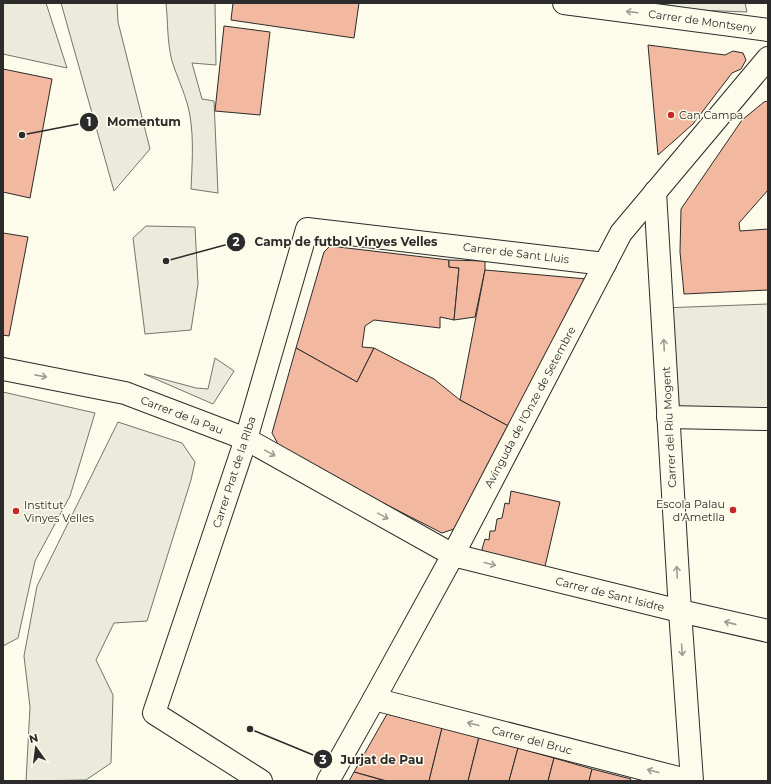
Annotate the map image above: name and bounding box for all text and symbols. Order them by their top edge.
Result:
street label: Carrer de Montseny [647,7,757,35]
one-way arrow [626,8,639,16]
place label: Can Campa [679,108,743,122]
callout: Momentum [79,110,189,134]
marker: Can Campa [666,110,676,120]
text: 1 [87,114,91,129]
text: Momentum [107,114,181,129]
callout: Camp de futbol Vinyes Velles [226,230,445,254]
text: 2 [232,234,240,249]
text: Camp de futbol Vinyes Velles [255,234,438,249]
street label: Carrer de Sant Lluis [462,240,571,267]
street label: Avinguda de l'Onze de Setembre [481,324,579,490]
one-way arrow [660,339,667,352]
street label: Carrer del Riu Mogent [659,366,679,488]
one-way arrow [34,373,47,381]
street label: Carrer de la Pau [139,393,225,437]
street label: Carrer Prat de la RIba [209,414,259,530]
one-way arrow [263,449,275,457]
place label: Escola Palau d'Ametlla [656,497,725,524]
place label: Institut Vinyes Velles [24,498,95,525]
marker: Escola Palau d'Ametlla [728,505,738,515]
marker: Institut Vinyes Velles [11,506,21,516]
one-way arrow [377,513,389,520]
one-way arrow [484,561,497,568]
one-way arrow [674,566,681,579]
street label: Carrer de Sant Isidre [554,574,666,614]
one-way arrow [724,618,737,626]
one-way arrow [679,643,686,656]
one-way arrow [466,720,479,728]
street label: Carrer del Bruc [490,722,574,758]
north arrow [16,728,56,768]
text: N [28,730,40,746]
callout: Jurjat de Pau [313,747,432,771]
text: 3 [318,752,327,767]
text: Jurjat de Pau [339,752,424,767]
one-way arrow [646,767,659,774]

